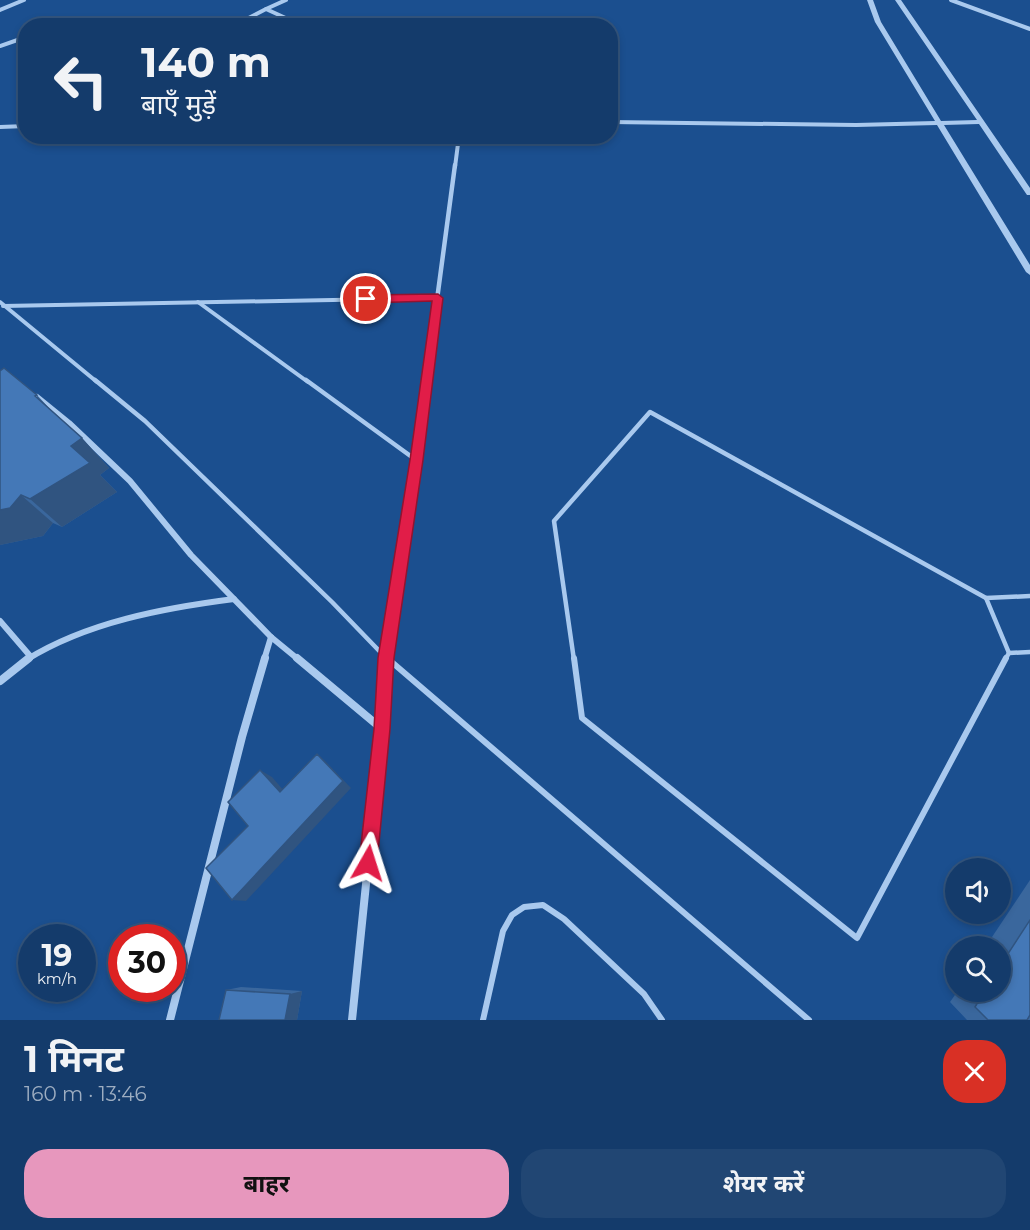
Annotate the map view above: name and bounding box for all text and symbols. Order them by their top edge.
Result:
text: 140 m [141,36,271,88]
icon: left [42,42,120,120]
text: बाएँ मुड़ें [141,88,216,121]
pin [340,273,391,324]
icon: arrive [349,282,382,315]
position arrow [336,831,400,895]
map controls [945,858,1011,1002]
button: sound [945,858,1011,924]
speed limit sign: 30 [108,924,186,1002]
button: search [945,936,1011,1002]
text: 19 [42,937,72,974]
text: km/h [37,969,77,988]
text: 1 मिनट [24,1037,124,1081]
button: close [943,1040,1006,1103]
text: 160 m · 13:46 [24,1082,147,1106]
button: बाहर [24,1149,509,1218]
button: शेयर करें [521,1149,1006,1218]

